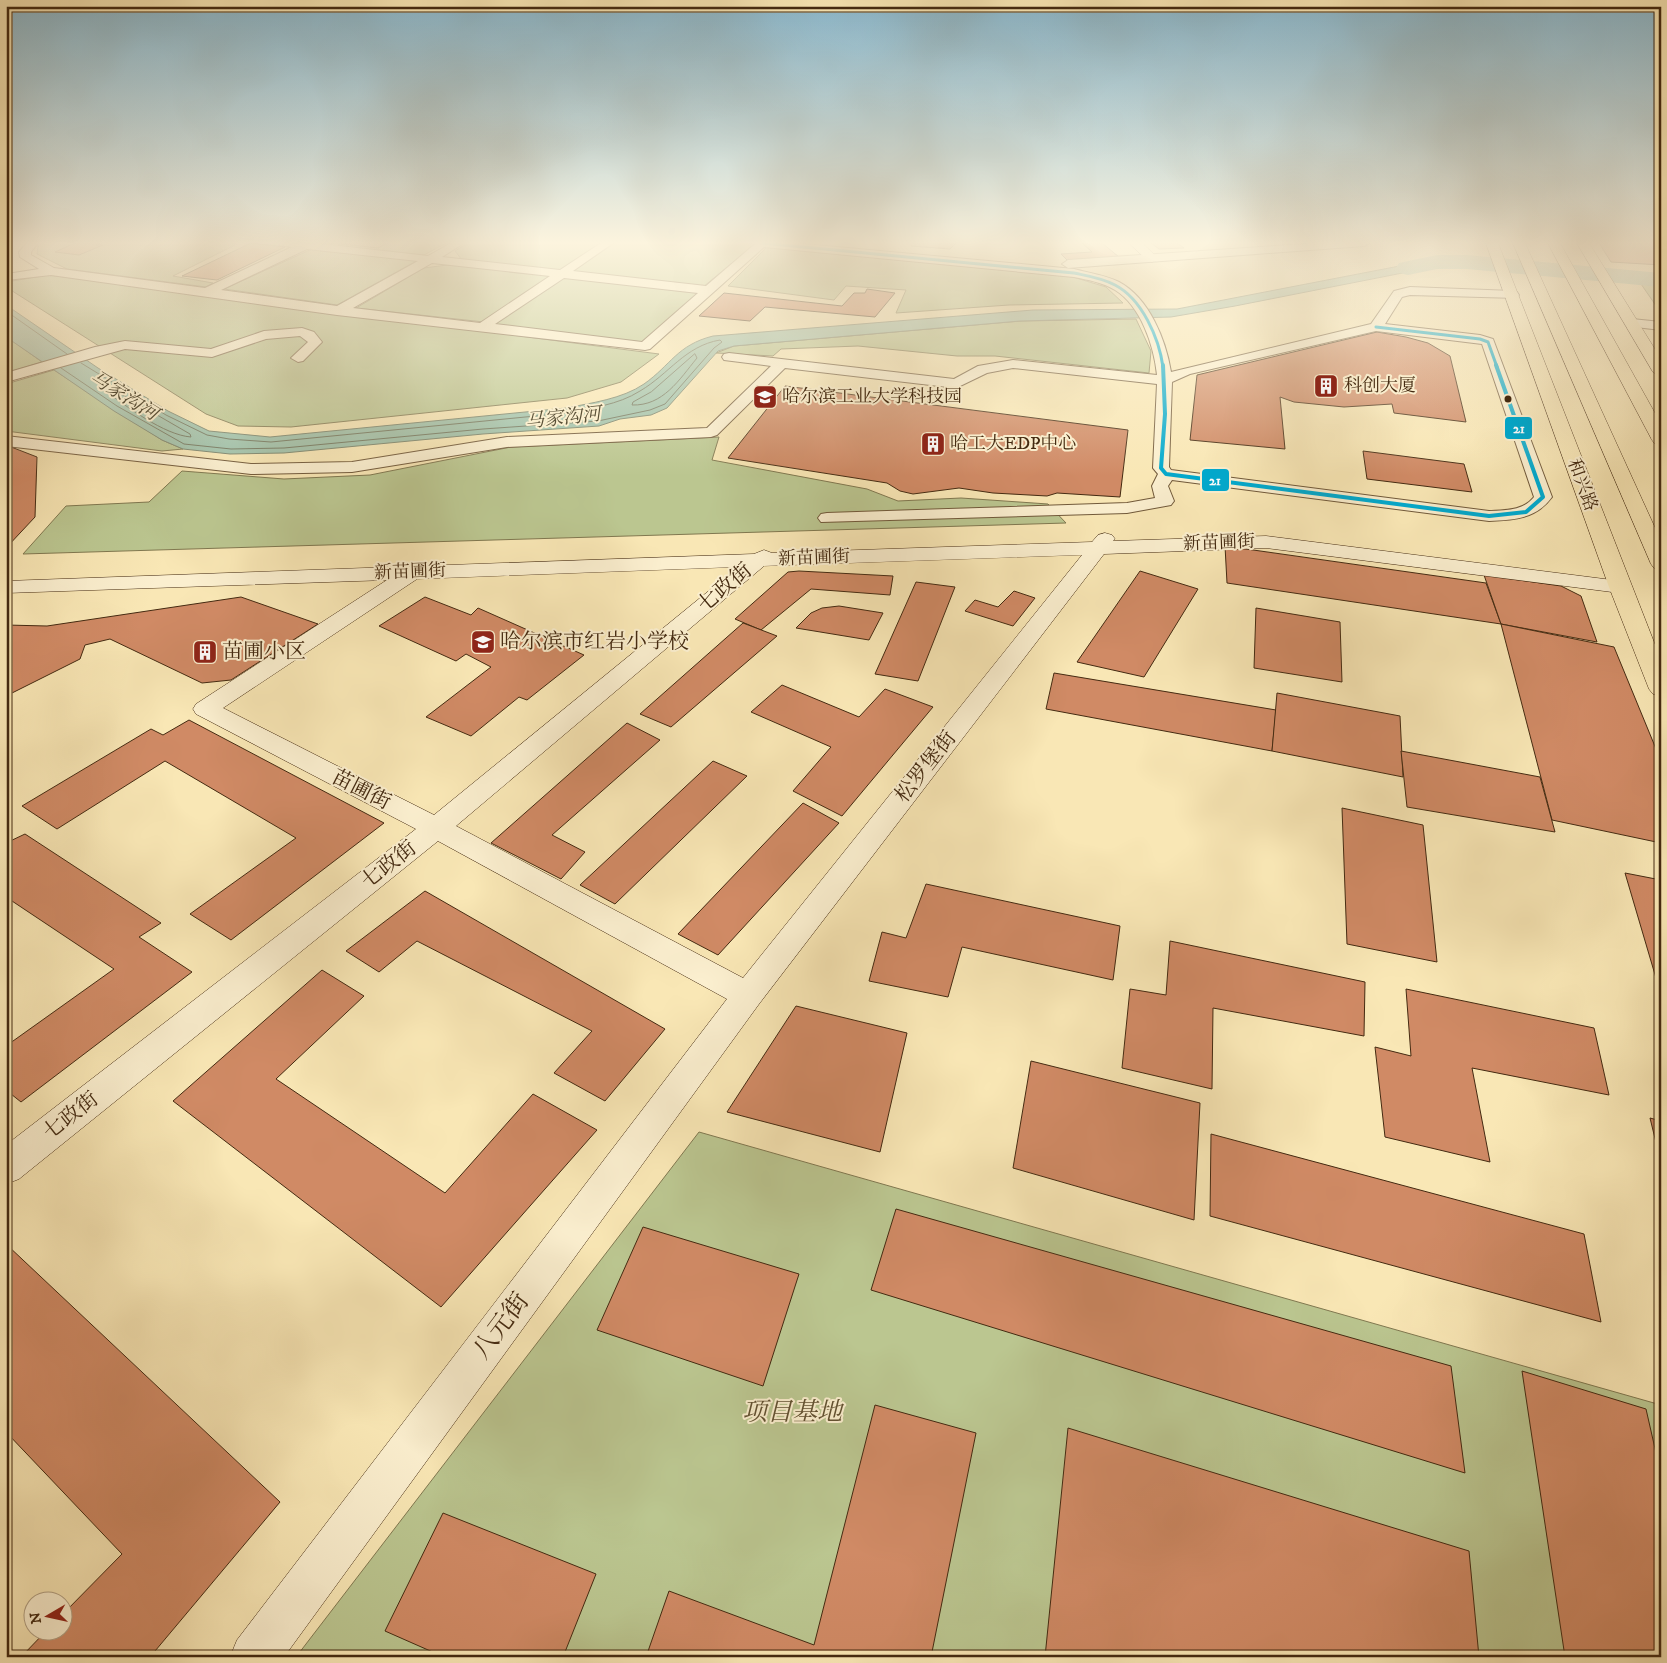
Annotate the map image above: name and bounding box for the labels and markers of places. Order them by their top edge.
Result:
building icon: 科创大厦 [1313,373,1339,399]
place label: 科创大厦 [1344,375,1416,397]
school or university icon: 哈尔滨工业大学科技园 [752,384,778,410]
place label: 哈尔滨工业大学科技园 [782,386,962,408]
unlabelled marker [1503,394,1513,404]
building icon: 哈工大EDP中心 [920,431,946,457]
place label: 哈工大EDP中心 [950,433,1076,455]
school or university icon: 哈尔滨市红岩小学校 [470,629,496,655]
place label: 哈尔滨市红岩小学校 [500,629,689,655]
building icon: 苗圃小区 [192,639,218,665]
place label: 苗圃小区 [222,639,306,665]

